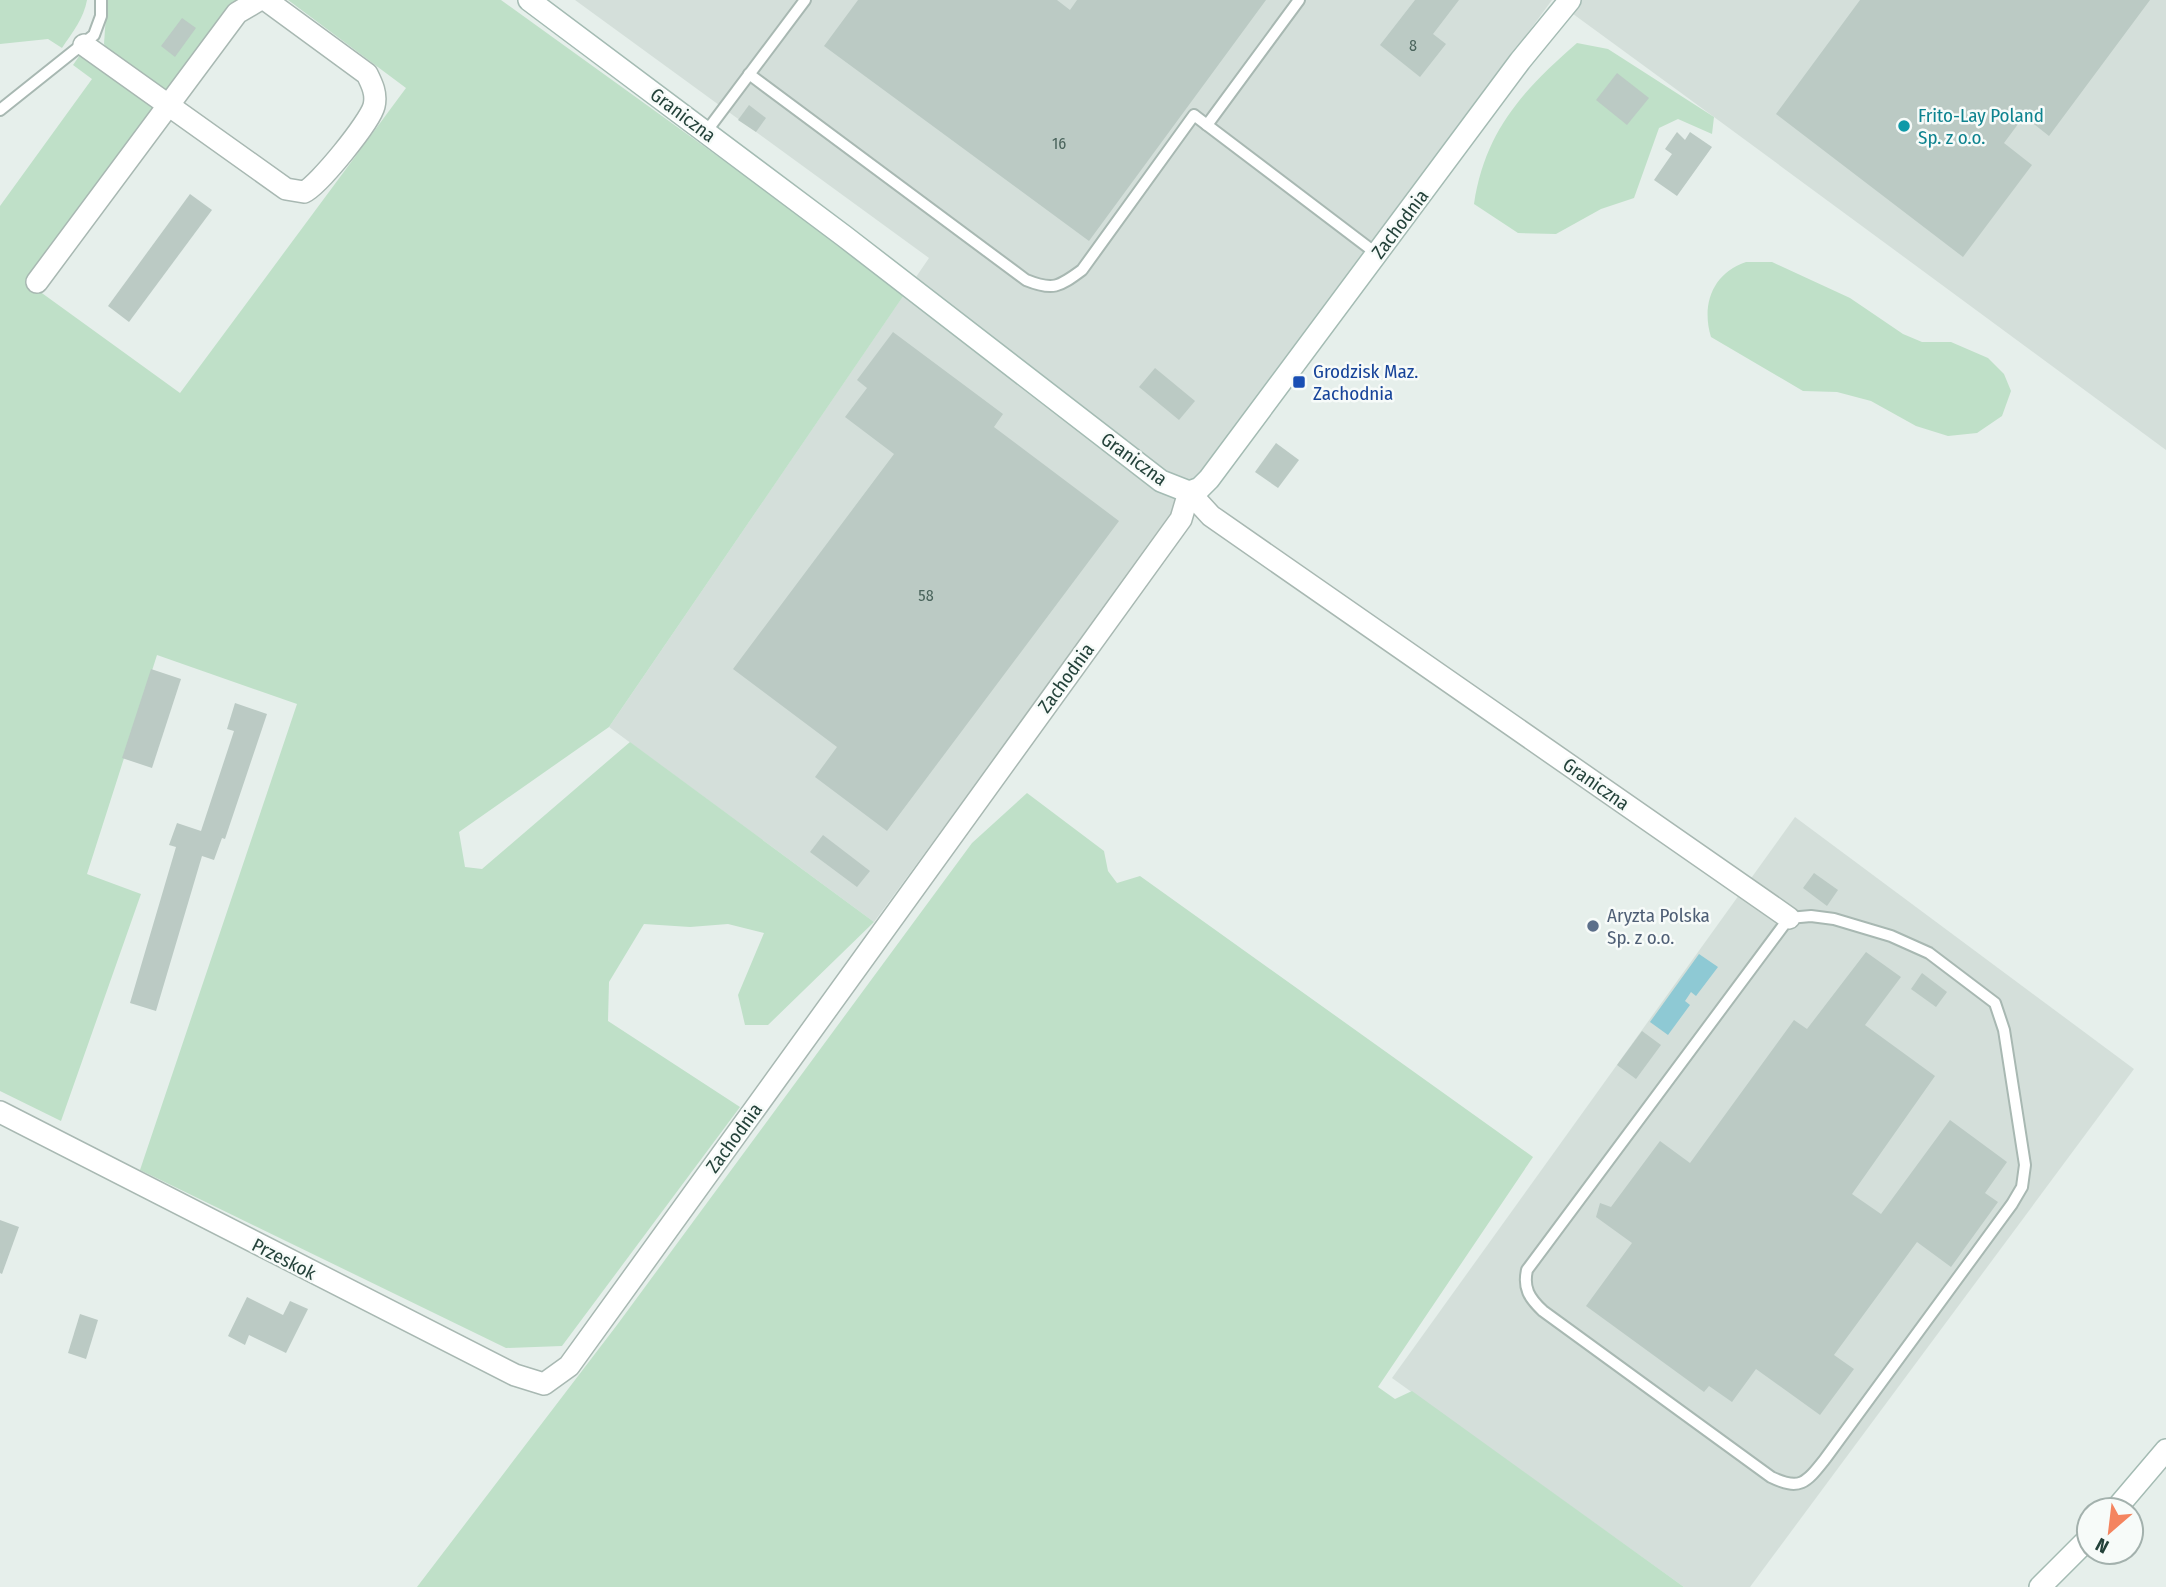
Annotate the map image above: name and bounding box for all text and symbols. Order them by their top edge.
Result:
house number: 8 [1409,36,1417,55]
street label: Graniczna [646,83,720,147]
place label: Frito-Lay Poland Sp. z o.o. [1918,104,2044,149]
marker: Frito-Lay Poland Sp. z o.o. [1896,118,1912,134]
house number: 16 [1052,134,1066,153]
street label: Zachodnia [1367,185,1433,263]
place label: Grodzisk Maz. Zachodnia [1313,360,1418,405]
marker: Grodzisk Maz. Zachodnia [1291,374,1307,390]
street label: Graniczna [1096,427,1172,491]
house number: 58 [918,586,934,605]
street label: Zachodnia [1033,639,1099,717]
street label: Graniczna [1558,753,1634,815]
place label: Aryzta Polska Sp. z o.o. [1607,904,1710,949]
marker: Aryzta Polska Sp. z o.o. [1585,918,1601,934]
street label: Zachodnia [701,1099,767,1177]
street label: Przeskok [248,1233,320,1285]
north arrow [2075,1496,2145,1566]
text: N [2092,1533,2113,1558]

